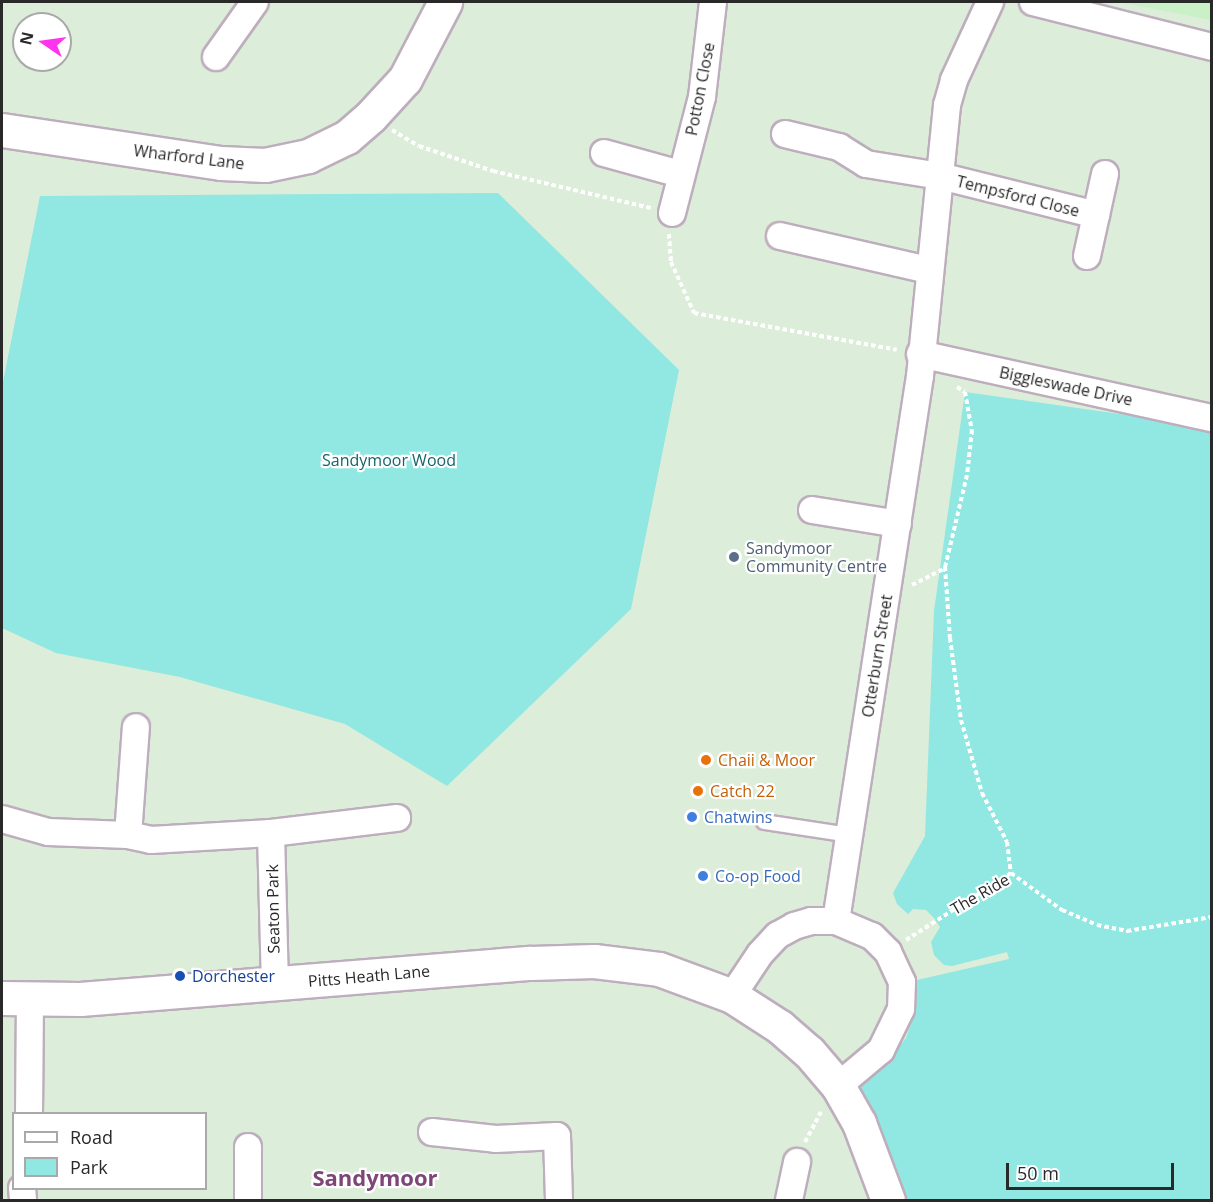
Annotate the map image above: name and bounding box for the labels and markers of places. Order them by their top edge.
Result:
place label: Sandymoor Community Centre [746,538,887,576]
marker: Sandymoor Community Centre [727,550,741,564]
place label: Chaii & Moor [718,750,815,770]
marker: Chaii & Moor [699,753,713,767]
place label: Catch 22 [710,781,775,801]
marker: Catch 22 [691,784,705,798]
place label: Chatwins [704,807,772,827]
marker: Chatwins [685,810,699,824]
place label: Co-op Food [715,866,801,886]
marker: Co-op Food [696,869,710,883]
place label: Dorchester [192,966,275,986]
marker: Dorchester [173,969,187,983]

